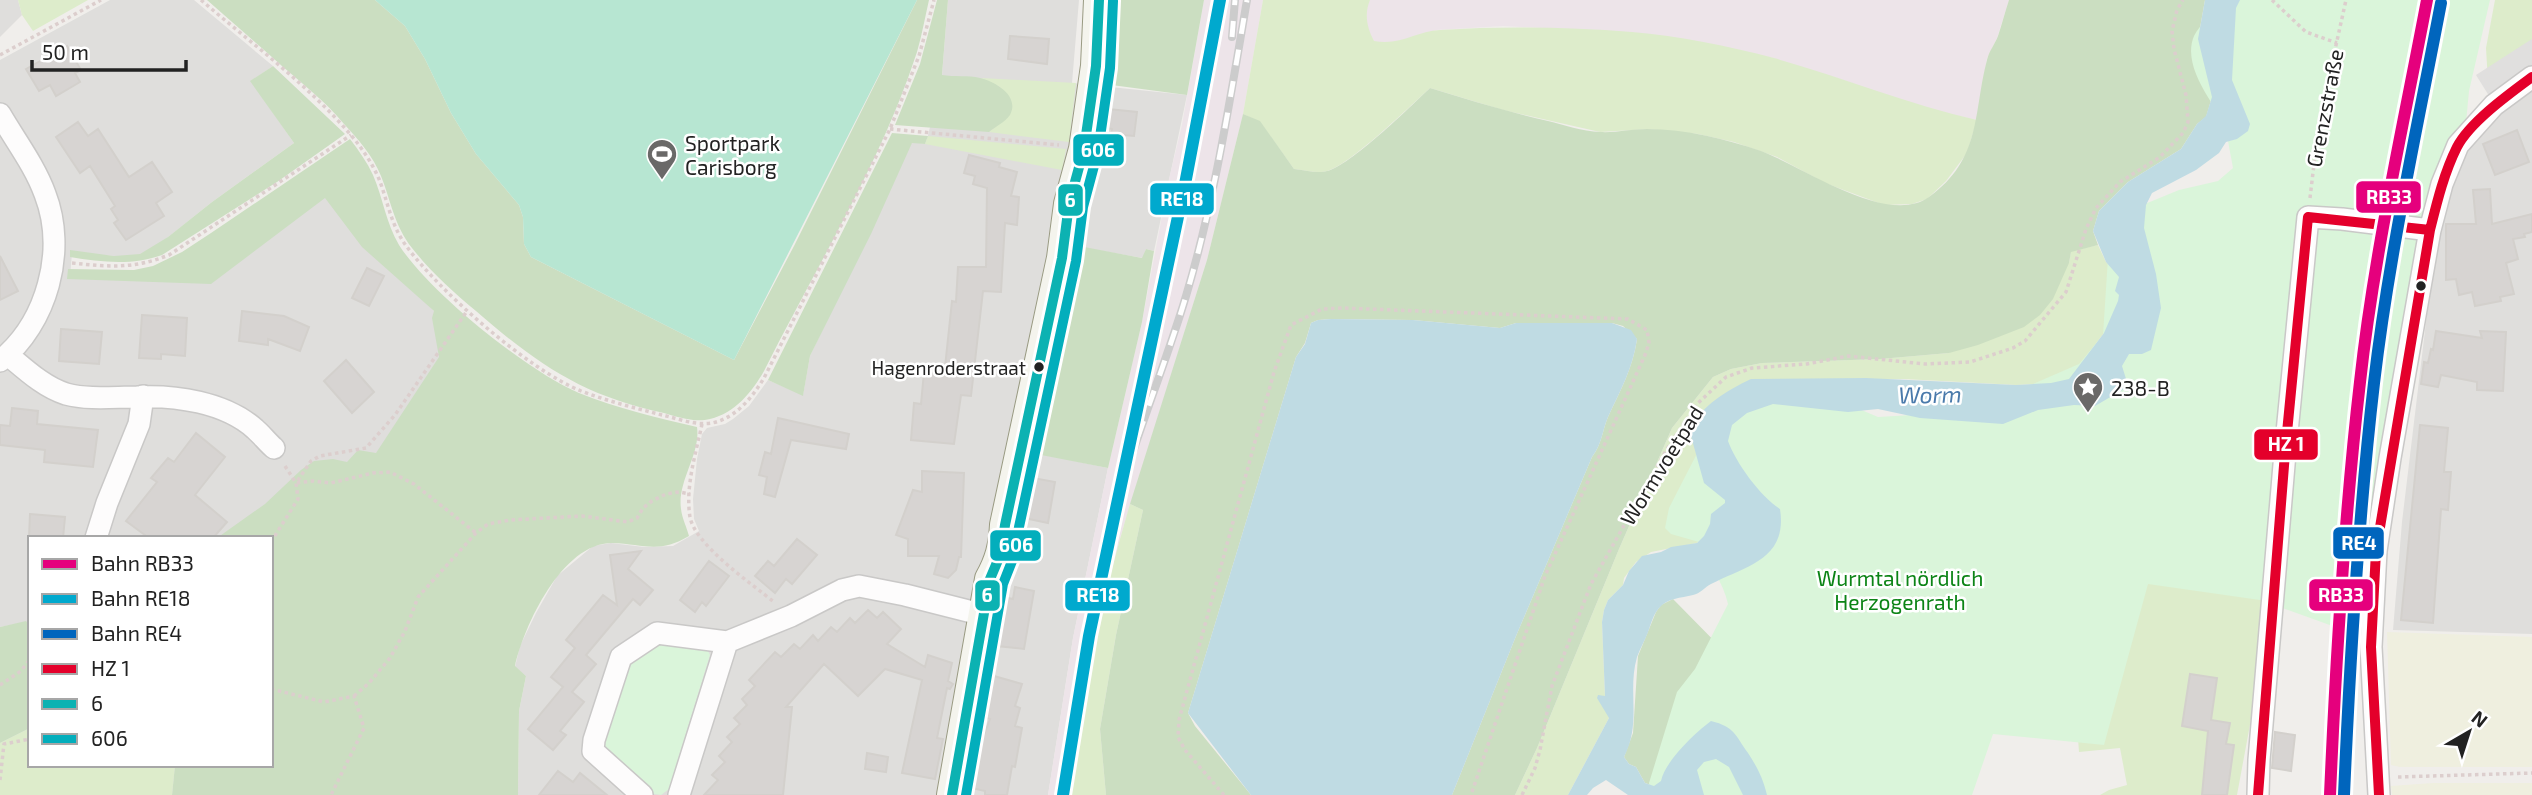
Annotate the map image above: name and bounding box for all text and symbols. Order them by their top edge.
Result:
scale bar [32,28,186,72]
text: 50 m [42,39,89,64]
street label: Grenzstraße [2300,47,2348,169]
place label: Sportpark Carisborg [685,130,780,179]
line badge: 606 [1072,133,1125,167]
sports icon: Sportpark Carisborg [645,137,679,181]
text: 606 [1081,138,1115,161]
line badge: RB33 [2355,180,2422,214]
line badge: RE18 [1149,182,1215,216]
line badge: 6 [1057,183,1084,217]
text: RB33 [2366,185,2412,208]
text: RE18 [1160,187,1204,210]
text: 6 [1064,188,1076,211]
unlabelled marker [2414,279,2428,293]
place label: Hagenroderstraat [872,356,1026,379]
marker: Hagenroderstraat [1032,360,1046,374]
place icon: 238-B [2071,370,2105,414]
place label: 238-B [2111,375,2170,400]
water label: Worm [1898,379,1962,409]
street label: Wormvoetpad [1614,401,1708,529]
line badge: HZ 1 [2253,428,2319,461]
text: HZ 1 [2268,432,2304,455]
line badge: RE4 [2332,526,2385,560]
line badge: 606 [989,529,1042,562]
text: RE4 [2341,531,2377,554]
text: 606 [999,533,1033,556]
legend [28,536,273,767]
text: Bahn RB33 [91,550,194,575]
park label: Wurmtal nördlich Herzogenrath [1817,565,1983,614]
line badge: RB33 [2308,578,2374,612]
line badge: 6 [974,579,1001,612]
line badge: RE18 [1064,579,1131,612]
text: 6 [981,583,993,606]
text: RE18 [1076,583,1120,606]
text: RB33 [2318,583,2364,606]
text: Bahn RE18 [91,585,190,610]
text: Bahn RE4 [91,620,182,645]
text: HZ 1 [91,655,130,680]
text: 6 [91,690,103,715]
north arrow [2434,697,2504,767]
text: N [2467,705,2493,732]
text: 606 [91,725,128,750]

